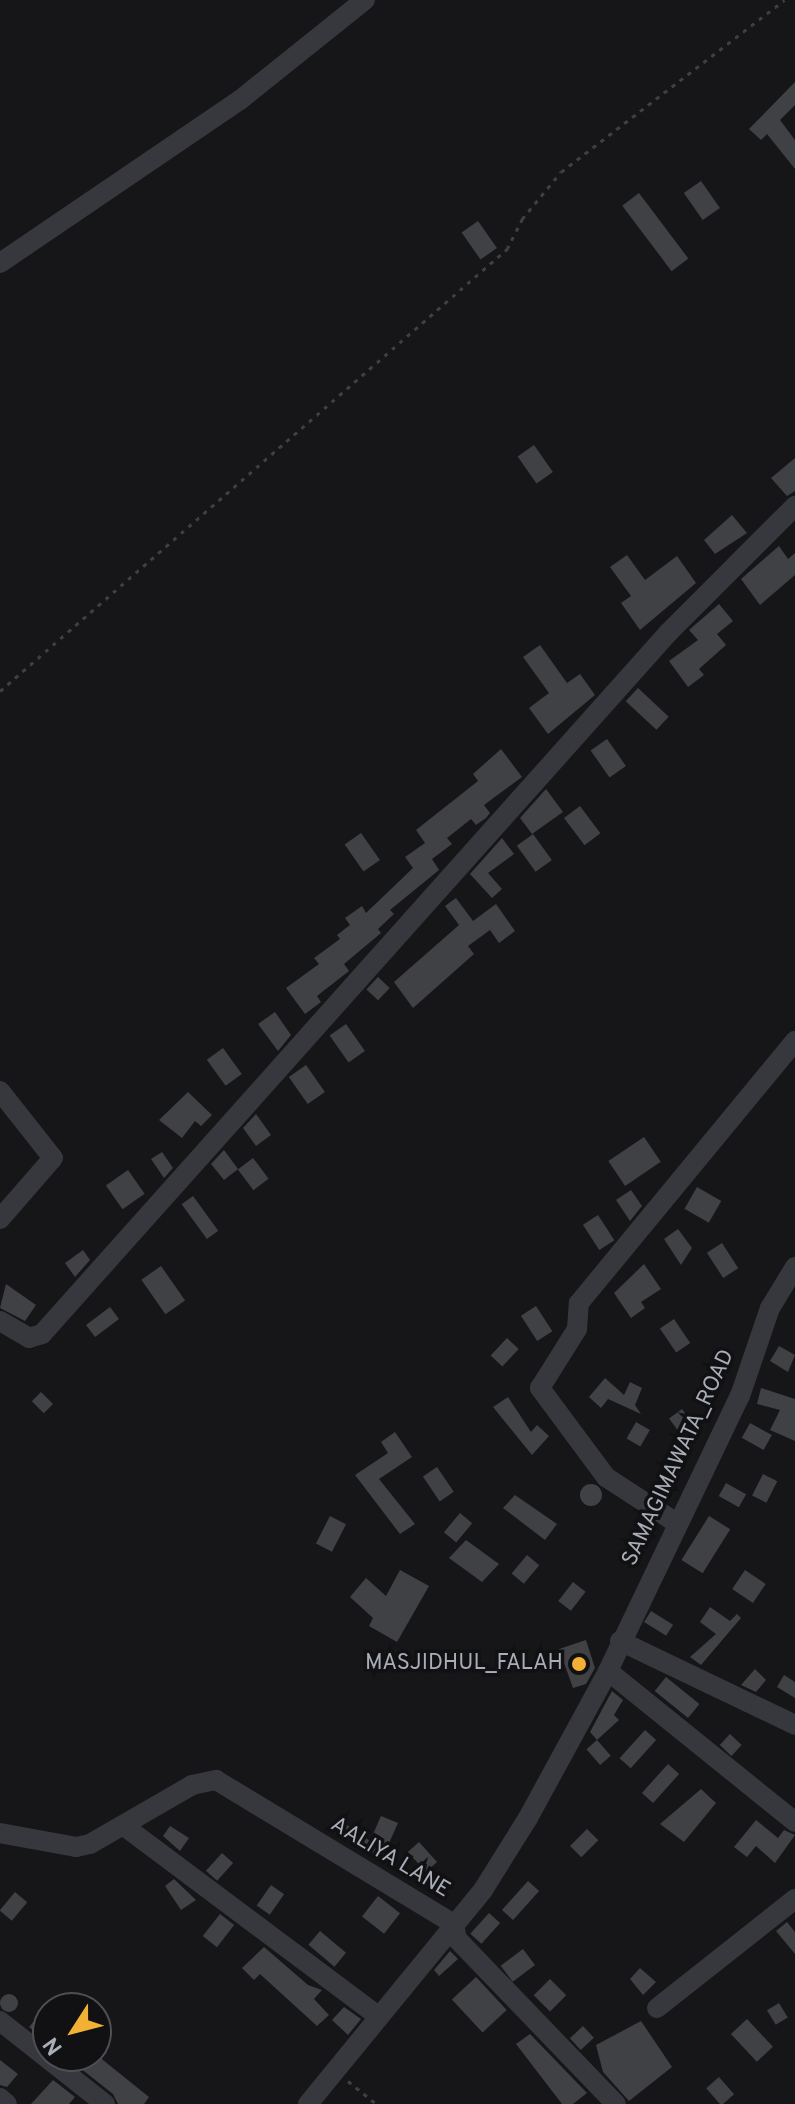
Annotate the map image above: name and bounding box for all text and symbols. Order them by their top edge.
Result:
street label: SAMAGIMAWATA_ROAD [617,1346,741,1570]
place label: MASJIDHUL_FALAH [365,1651,563,1677]
marker: MASJIDHUL_FALAH [570,1655,588,1673]
street label: AALIYA LANE [325,1812,455,1904]
north arrow [32,1992,112,2072]
text: N [38,2031,69,2060]

